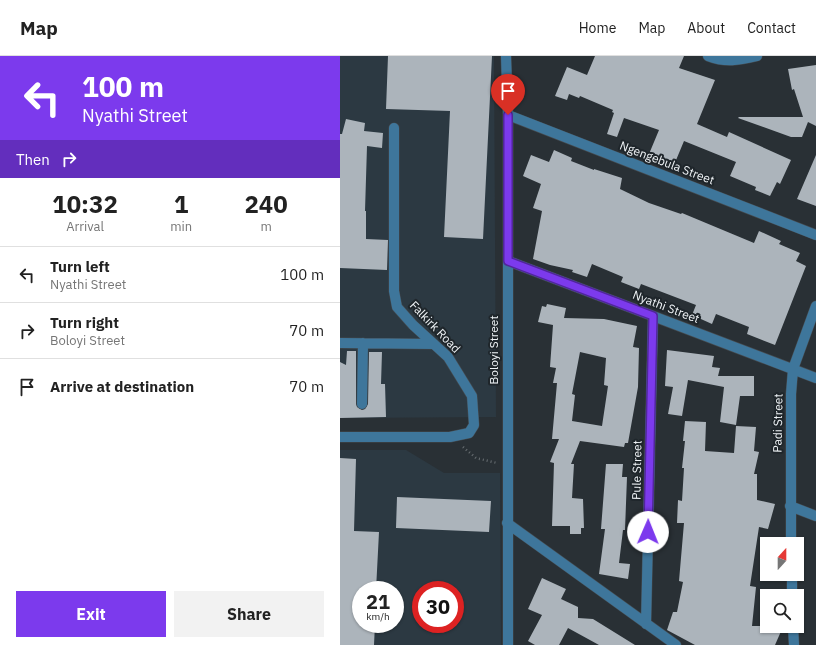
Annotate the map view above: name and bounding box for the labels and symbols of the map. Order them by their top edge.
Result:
pin [491,74,525,115]
street label: Ngengebula Street [618,138,717,187]
street label: Nyathi Street [631,287,702,326]
street label: Falkirk Road [407,298,464,356]
street label: Boloyi Street [486,315,501,385]
street label: Padi Street [769,393,786,453]
street label: Pule Street [628,440,645,500]
position arrow [627,511,669,553]
north arrow [760,537,804,581]
speed limit sign: 30 [412,581,464,633]

